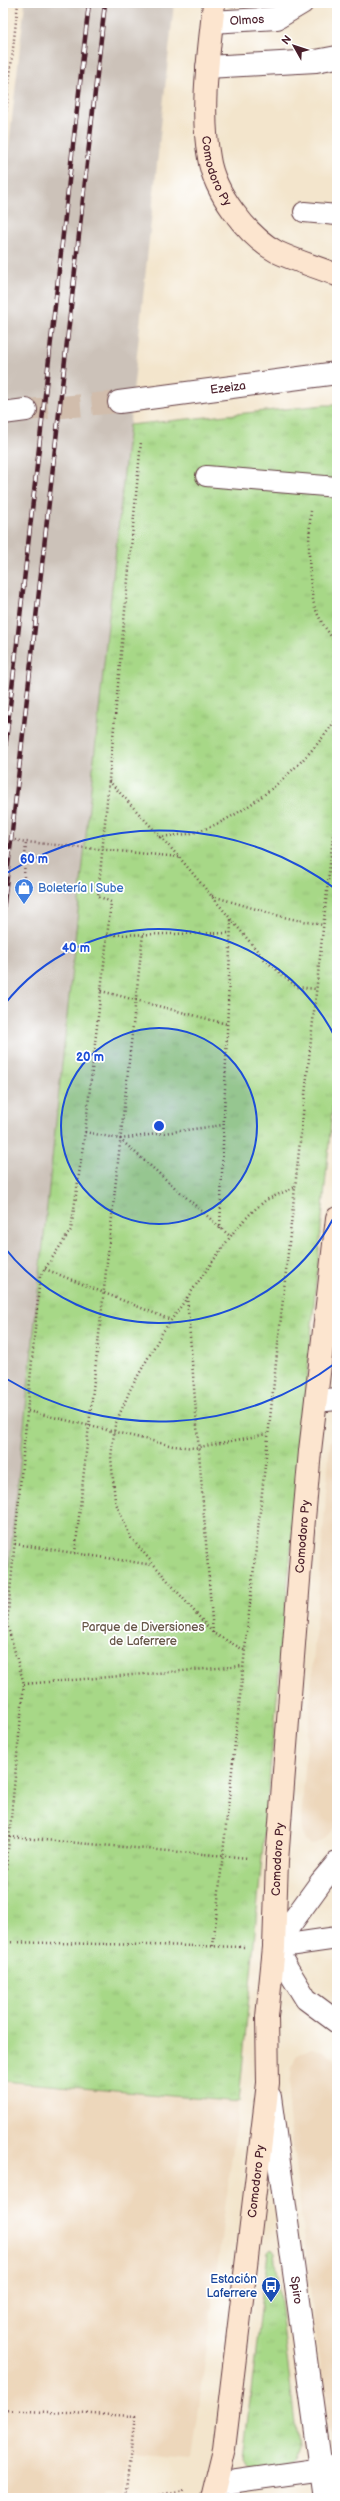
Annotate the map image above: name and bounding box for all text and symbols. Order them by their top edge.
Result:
street label: Olmos [229,11,265,28]
north arrow [274,26,314,66]
text: N [279,33,294,47]
street label: Comodoro Py [199,135,235,209]
street label: Ezeiza [209,378,247,397]
text: 60 m [20,852,48,867]
shop icon: Boletería | Sube [13,877,35,905]
place label: Boletería | Sube [38,881,124,896]
text: 40 m [62,941,90,956]
text: 20 m [76,1050,104,1065]
centre of rings [152,1119,166,1133]
street label: Comodoro Py [292,1499,313,1574]
park label: Parque de Diversiones de Laferrere [82,1620,204,1649]
street label: Comodoro Py [268,1822,288,1896]
street label: Comodoro Py [244,2143,268,2219]
place label: Estación Laferrere [207,2272,257,2301]
bus stop icon: Estación Laferrere [260,2275,282,2303]
street label: Spiro [287,2275,306,2305]

